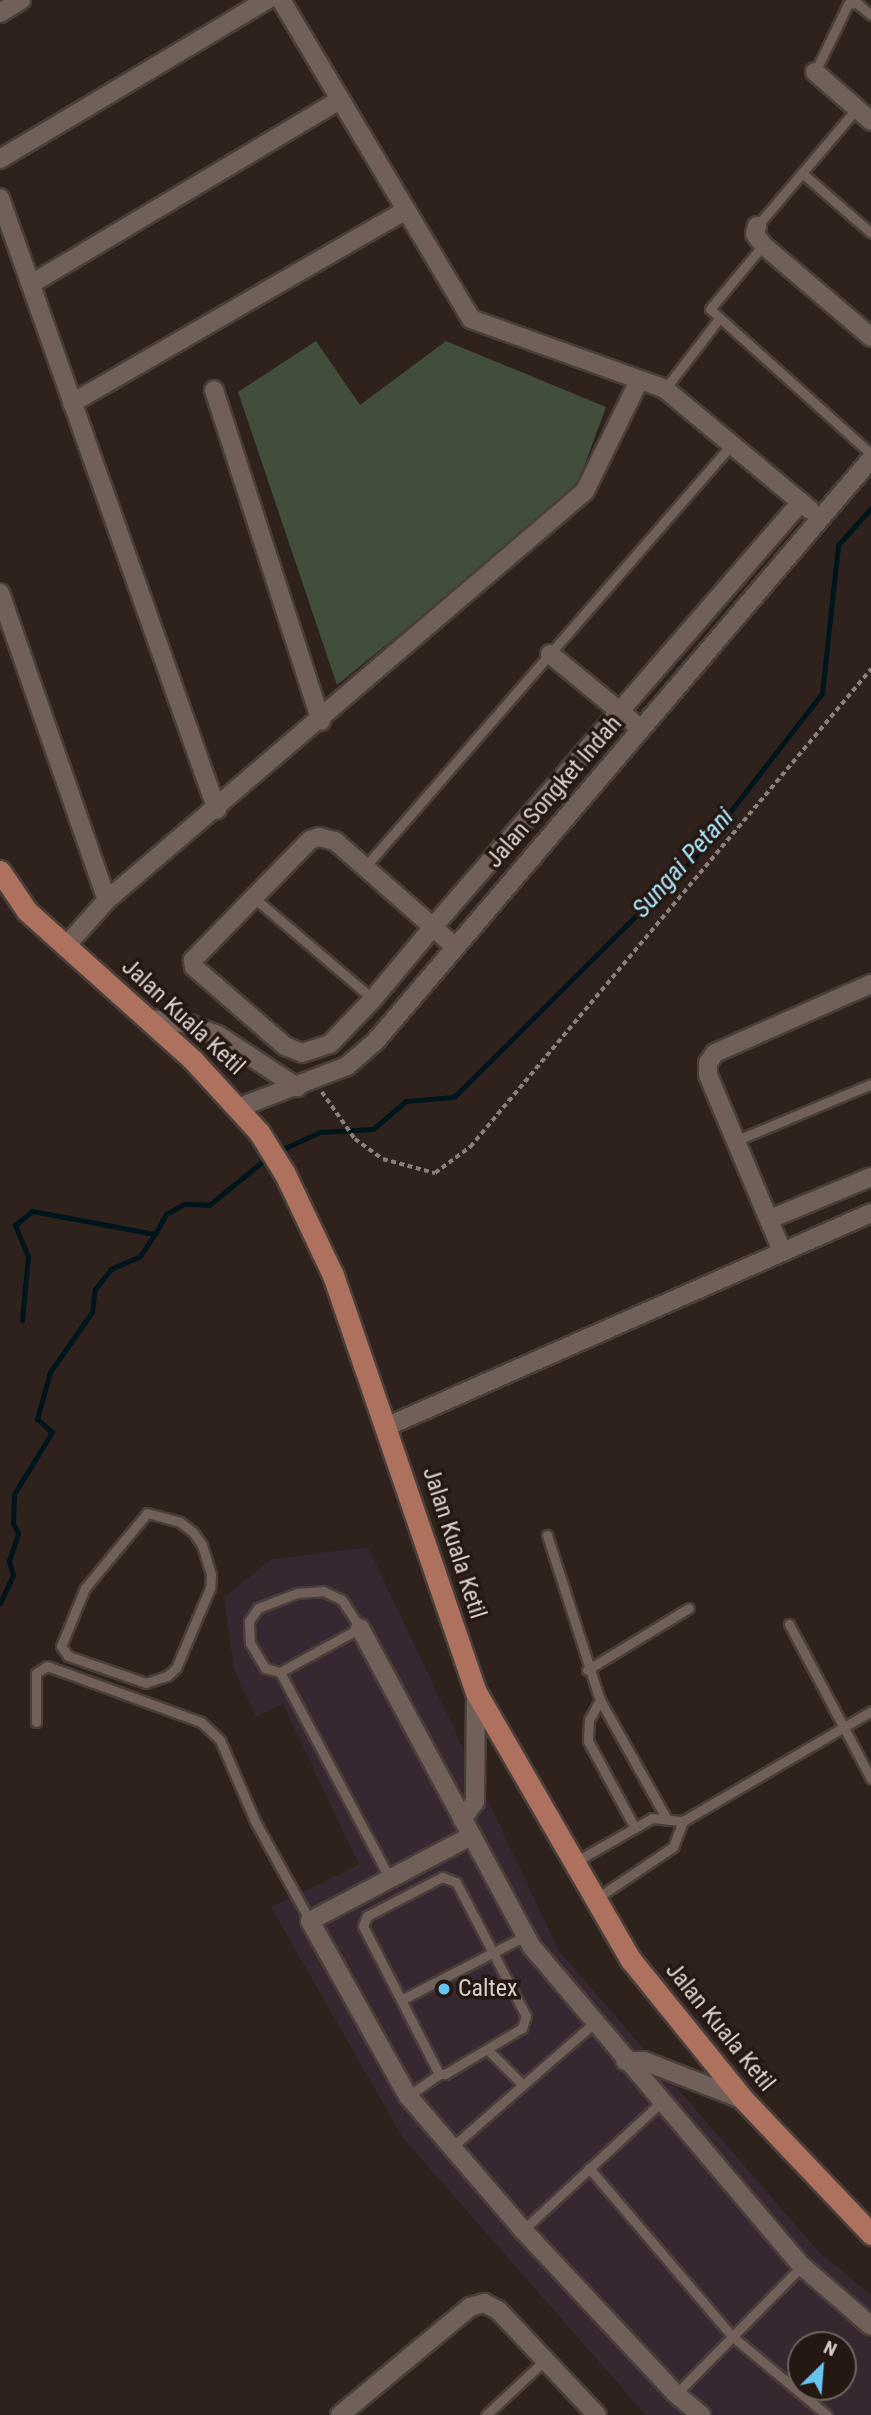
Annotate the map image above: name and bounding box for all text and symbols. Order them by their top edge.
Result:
street label: Jalan Songket Indah [480,710,628,874]
water label: Sungai Petani [626,802,740,924]
street label: Jalan Kuala Ketil [115,953,251,1081]
street label: Jalan Kuala Ketil [416,1464,492,1622]
street label: Jalan Kuala Ketil [659,1957,781,2097]
place label: Caltex [458,1975,517,2003]
marker: Caltex [436,1981,452,1997]
north arrow [787,2331,857,2401]
text: N [820,2335,840,2361]

